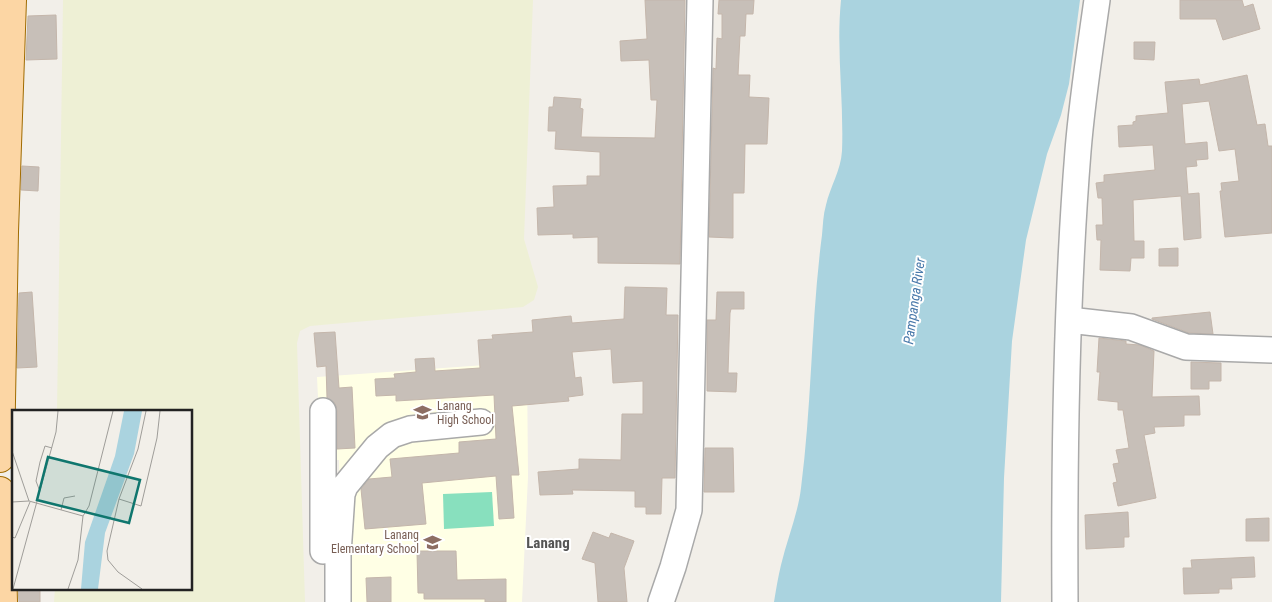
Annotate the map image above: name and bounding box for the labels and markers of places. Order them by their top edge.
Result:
place label: Lanang High School [437,399,494,427]
school or university icon: Lanang High School [413,403,433,423]
place label: Lanang Elementary School [331,528,419,556]
school or university icon: Lanang Elementary School [423,532,443,552]

